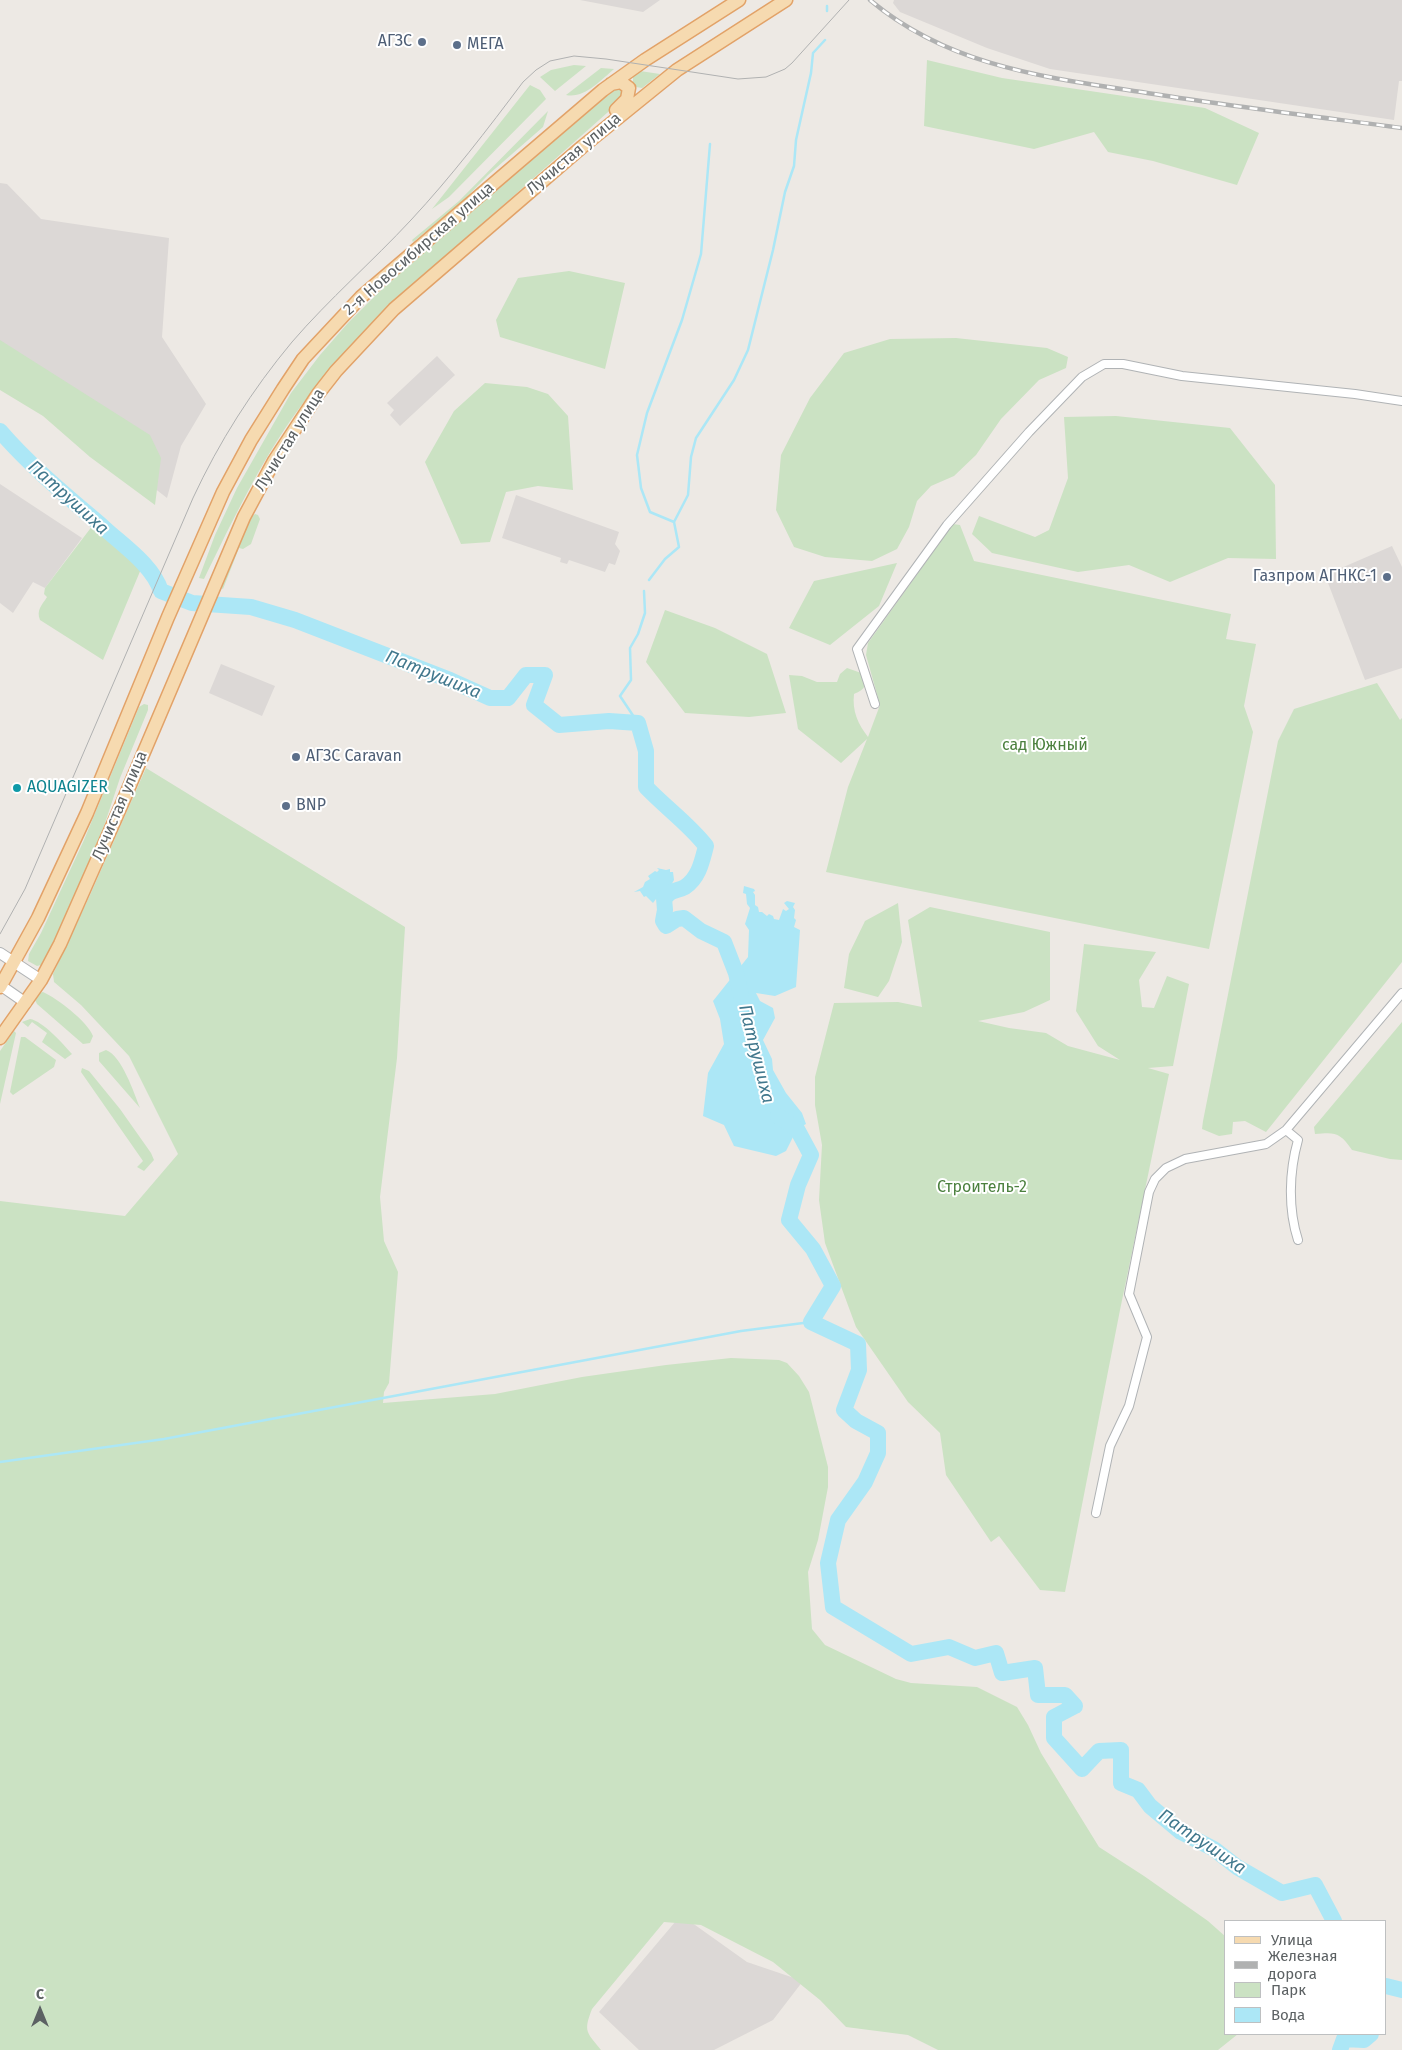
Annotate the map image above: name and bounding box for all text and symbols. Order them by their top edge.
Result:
place label: АГЗС [378,32,412,52]
place label: МЕГА [467,35,504,55]
marker: АГЗС [416,36,428,48]
marker: МЕГА [451,39,463,51]
street label: Лучистая улица [523,109,625,199]
street label: 2-я Новосибирская улица [340,178,498,320]
street label: Лучистая улица [251,385,329,495]
water label: Патрушиха [23,456,113,540]
place label: Газпром АГНКС-1 [1253,567,1377,587]
marker: Газпром АГНКС-1 [1381,571,1393,583]
water label: Патрушиха [382,646,484,704]
park label: сад Южный [1002,736,1088,756]
place label: АГЗС Caravan [306,747,402,767]
street label: Лучистая улица [88,748,152,864]
marker: АГЗС Caravan [290,751,302,763]
place label: AQUAGIZER [27,778,108,798]
marker: AQUAGIZER [11,782,23,794]
place label: BNP [296,796,326,816]
marker: BNP [280,800,292,812]
water label: Патрушиха [733,1002,779,1106]
park label: Строитель-2 [937,1178,1027,1198]
water label: Патрушиха [1154,1805,1250,1879]
legend [1224,1920,1387,2035]
text: Улица [1271,1931,1313,1949]
text: Железная дорога [1268,1947,1337,1983]
text: Парк [1271,1981,1306,1999]
north arrow [15,1985,65,2035]
text: С [36,1986,44,2003]
text: Вода [1271,2006,1305,2024]

